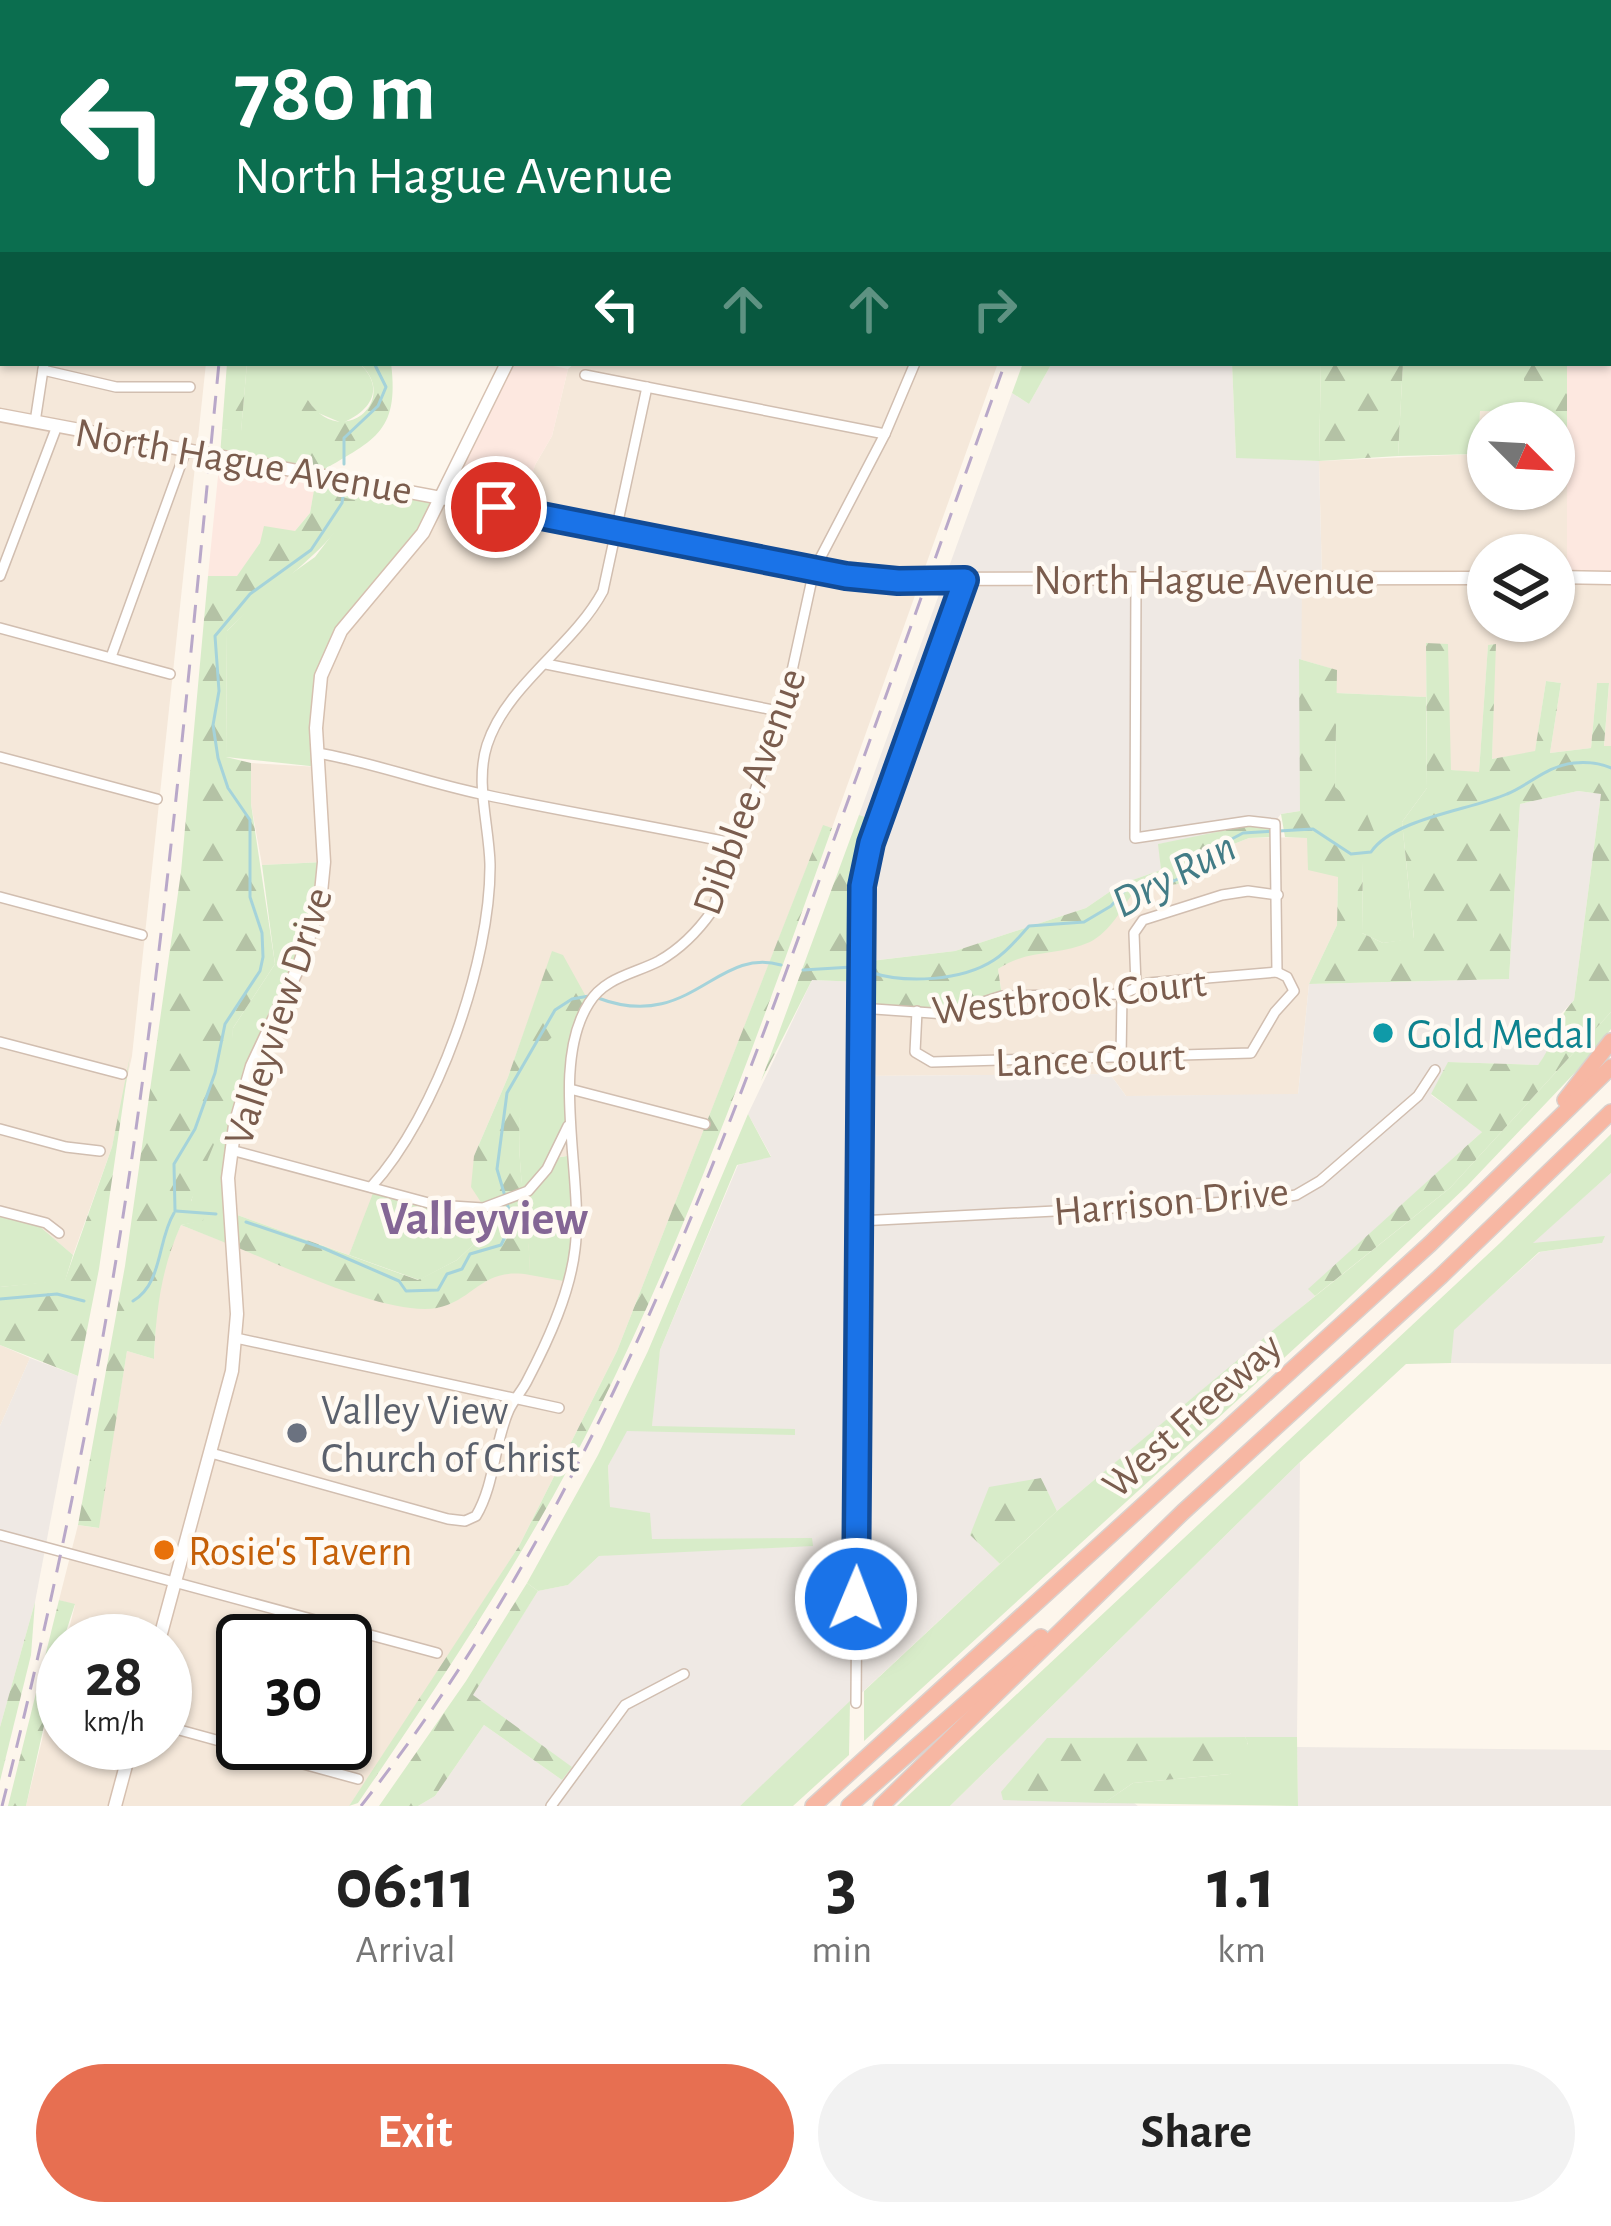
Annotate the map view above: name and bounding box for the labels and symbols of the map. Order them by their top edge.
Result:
north arrow [1467,402,1575,510]
street label: North Hague Avenue [72,412,416,512]
pin [445,456,547,558]
street label: North Hague Avenue [1033,560,1375,602]
street label: Dibblee Avenue [686,663,814,921]
water label: Dry Run [1105,824,1244,926]
street label: Valleyview Drive [217,882,340,1151]
street label: Westbrook Court [930,962,1208,1032]
place label: Gold Medal [1407,1014,1594,1056]
marker: Gold Medal [1370,1020,1396,1046]
street label: Lance Court [994,1036,1186,1084]
street label: Harrison Drive [1052,1171,1290,1233]
district label: Valleyview [380,1196,588,1244]
street label: West Freeway [1095,1325,1290,1506]
place label: Valley View Church of Christ [321,1390,580,1480]
marker: Valley View Church of Christ [284,1420,310,1446]
place label: Rosie's Tavern [188,1531,412,1573]
position arrow [793,1536,919,1662]
marker: Rosie's Tavern [151,1537,177,1563]
speed limit sign: 30 [216,1614,372,1770]

